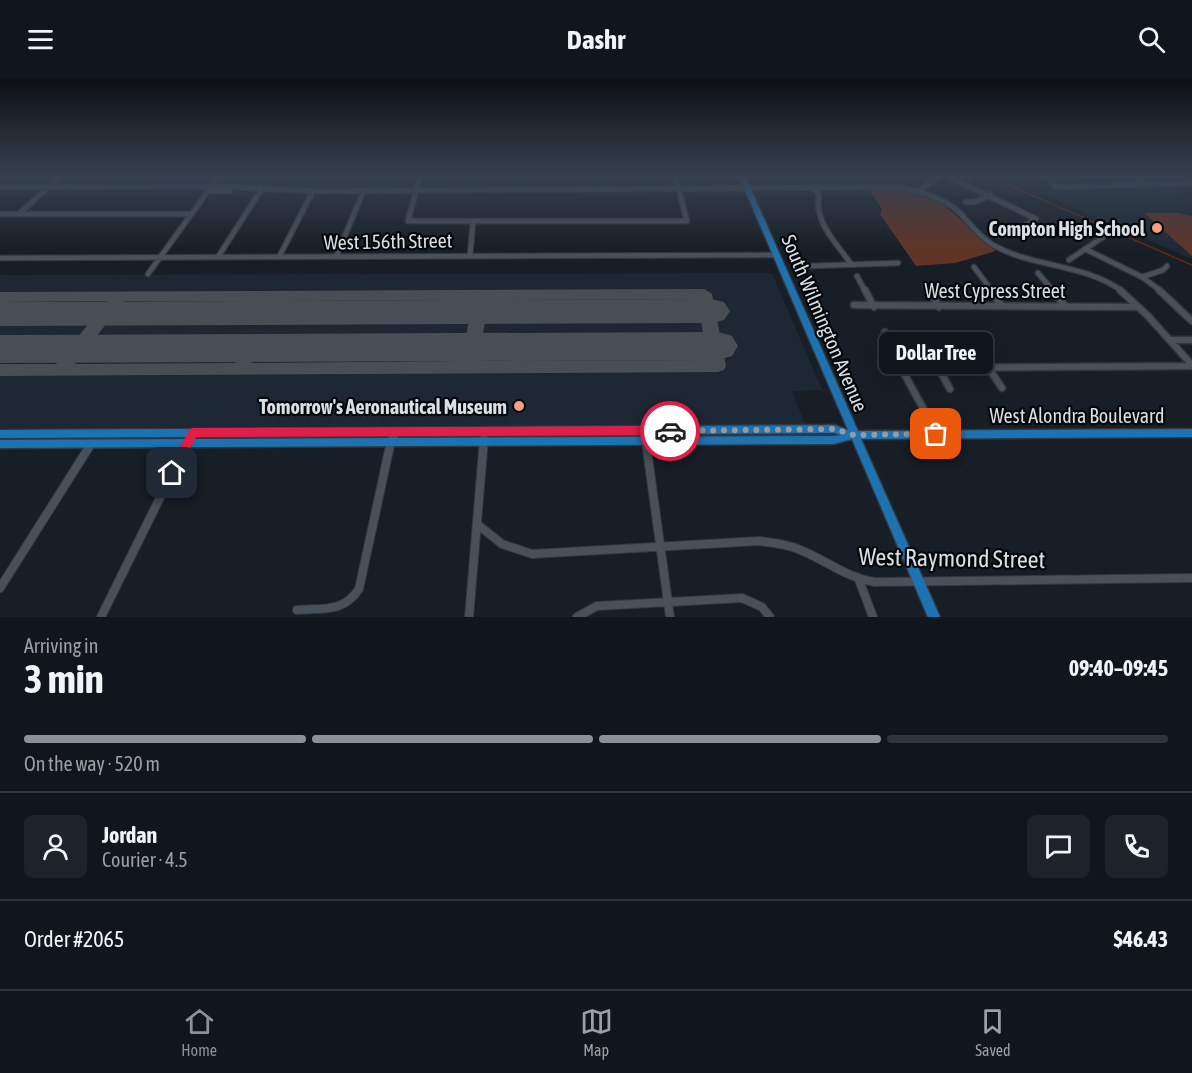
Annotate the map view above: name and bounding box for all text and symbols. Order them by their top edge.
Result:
icon: menu [24,23,57,56]
icon: search [1135,23,1168,56]
text: Dashr [567,24,625,55]
place label: Compton High School [988,217,1146,240]
marker: Compton High School [1150,221,1164,235]
street label: West 156th Street [323,228,453,254]
street label: South Wilmington Avenue [777,231,873,415]
street label: West Cypress Street [925,279,1066,302]
callout: Dollar Tree [879,332,993,374]
text: Dollar Tree [896,341,976,364]
place label: Tomorrow's Aeronautical Museum [259,395,507,418]
marker: Tomorrow's Aeronautical Museum [512,399,526,413]
courier [640,401,700,461]
street label: West Alondra Boulevard [990,404,1164,427]
pin [910,408,961,459]
icon: car [654,415,687,448]
icon: bag [919,417,952,450]
pin [146,447,197,498]
icon: home [155,456,188,489]
street label: West Raymond Street [858,543,1046,573]
text: Arriving in [24,634,98,657]
text: 09:40–09:45 [1069,655,1168,681]
text: 3 min [24,657,104,701]
text: On the way · 520 m [24,752,160,775]
button: person [24,815,87,878]
button: chat [1027,815,1090,878]
button: phone [1105,815,1168,878]
text: Jordan [102,822,157,848]
text: Courier · 4.5 [102,848,188,871]
text: Order #2065 [24,926,124,952]
text: $46.43 [1113,926,1168,952]
tab: Home [181,1005,217,1059]
tab: Map [580,1005,613,1059]
tab: Saved [975,1005,1011,1059]

